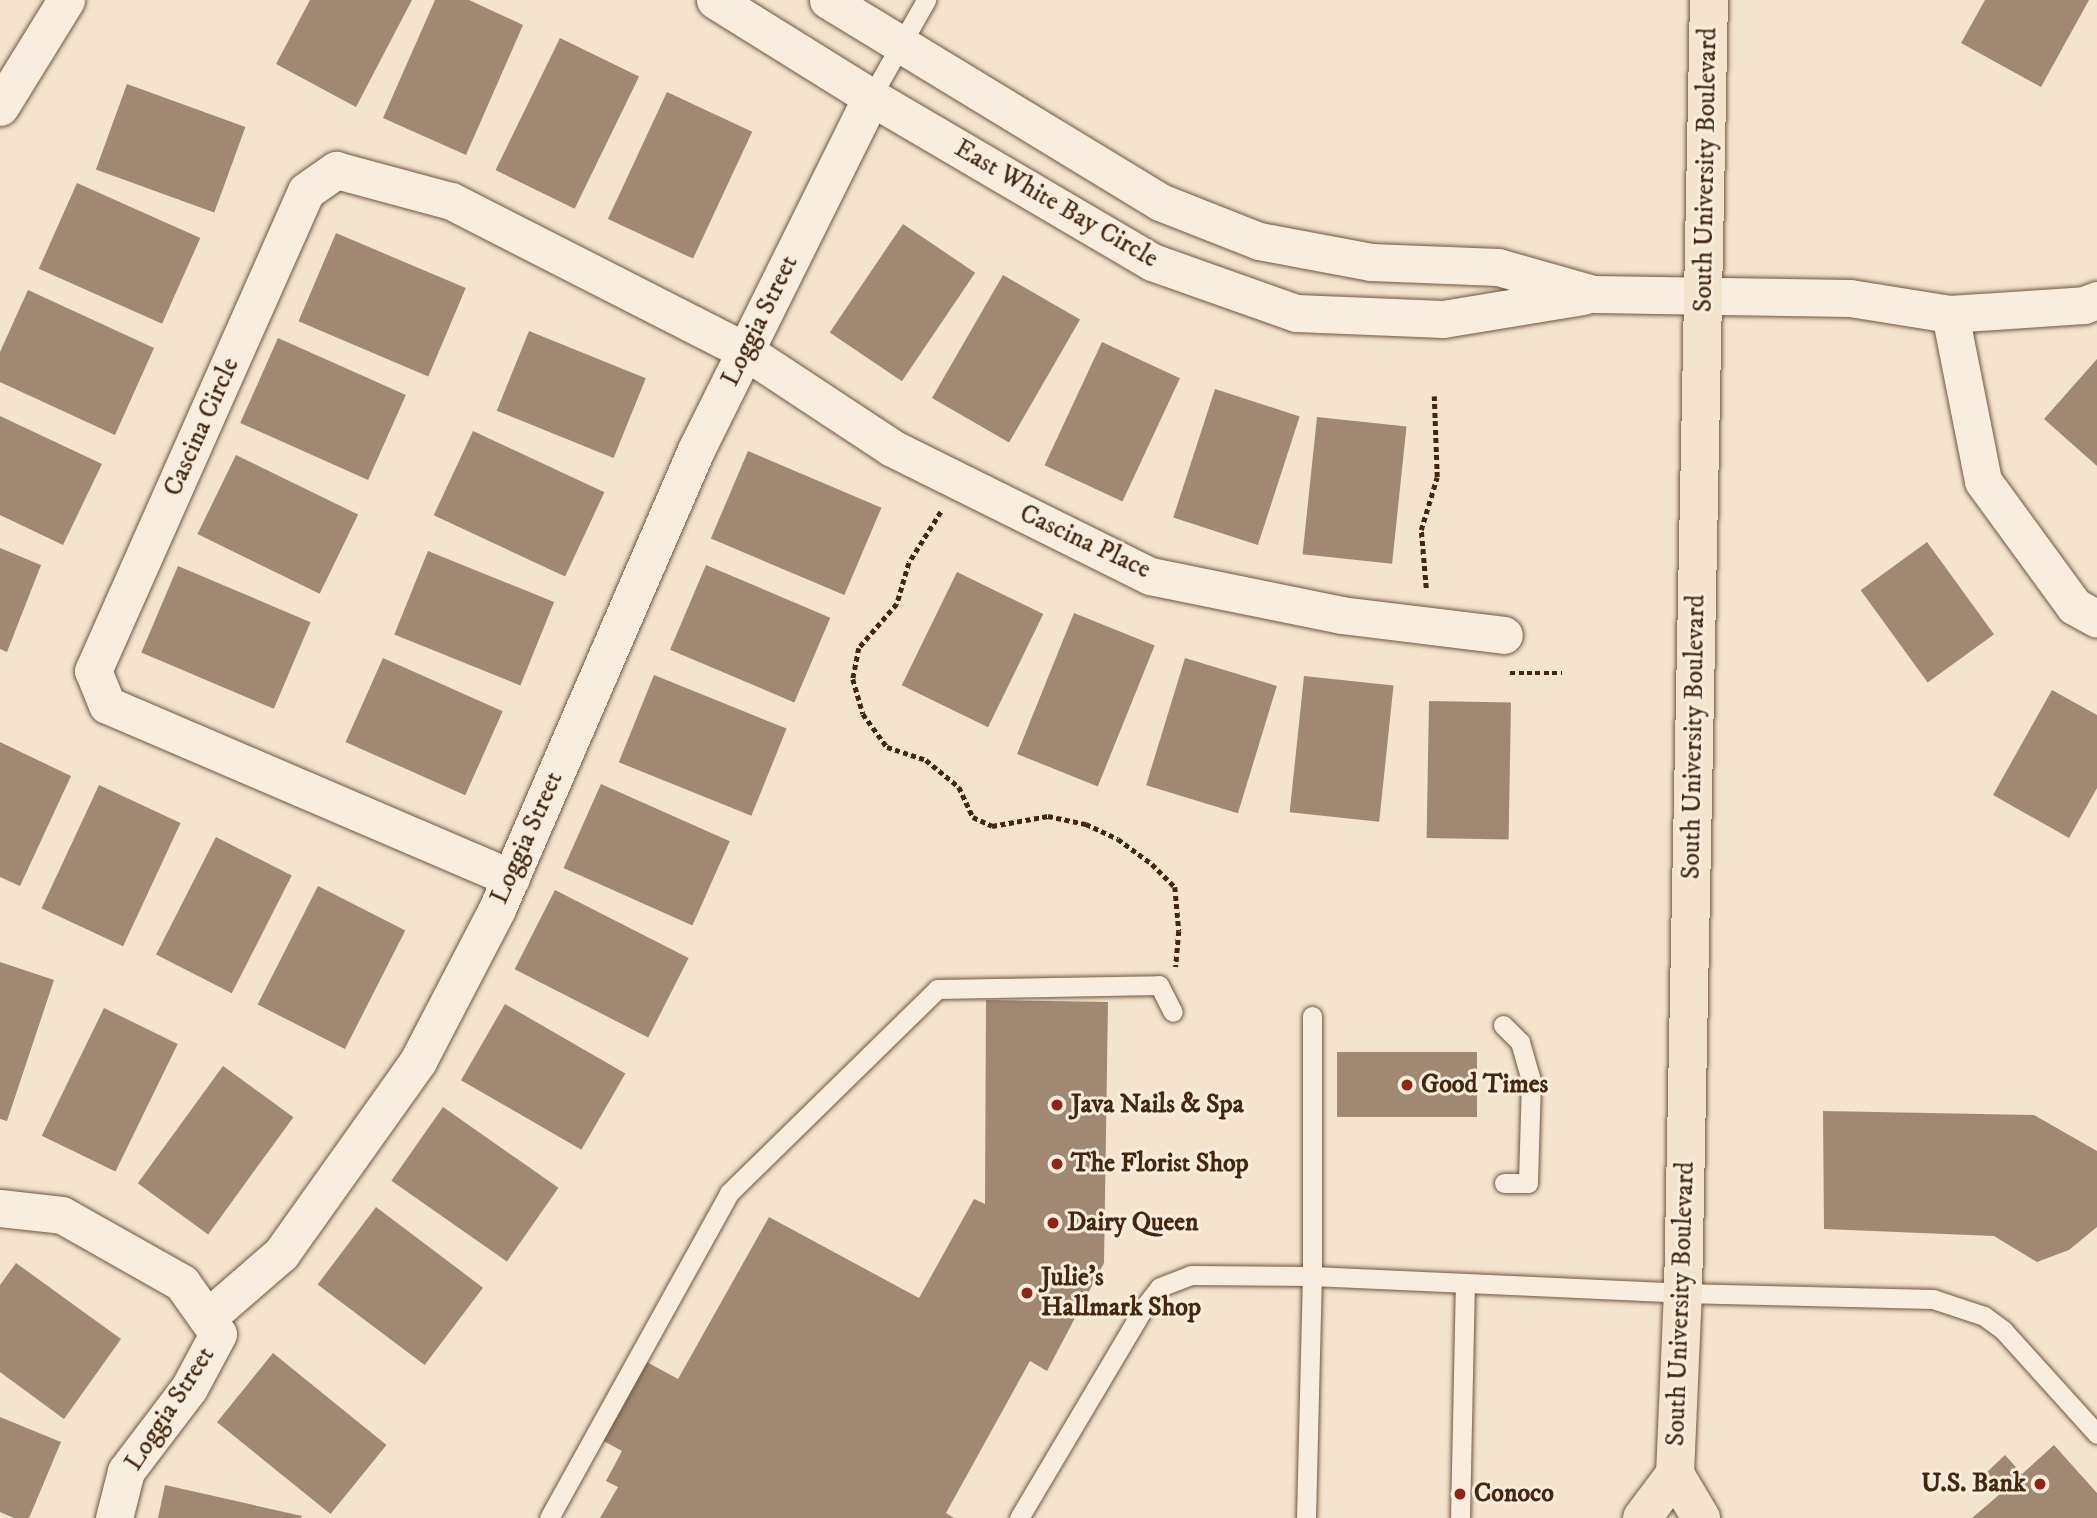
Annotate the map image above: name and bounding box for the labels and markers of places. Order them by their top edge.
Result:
place label: Good Times [1421,1069,1548,1101]
marker: Good Times [1399,1077,1415,1093]
place label: Java Nails & Spa [1071,1089,1244,1121]
marker: Java Nails & Spa [1049,1097,1065,1113]
place label: The Florist Shop [1071,1148,1249,1180]
marker: The Florist Shop [1049,1156,1065,1172]
place label: Dairy Queen [1067,1207,1199,1239]
marker: Dairy Queen [1045,1215,1061,1231]
place label: Julie's Hallmark Shop [1041,1262,1201,1324]
marker: Julie's Hallmark Shop [1019,1285,1035,1301]
place label: U.S. Bank [1921,1468,2026,1500]
marker: U.S. Bank [2032,1476,2048,1492]
place label: Conoco [1474,1478,1554,1510]
marker: Conoco [1452,1486,1468,1502]

